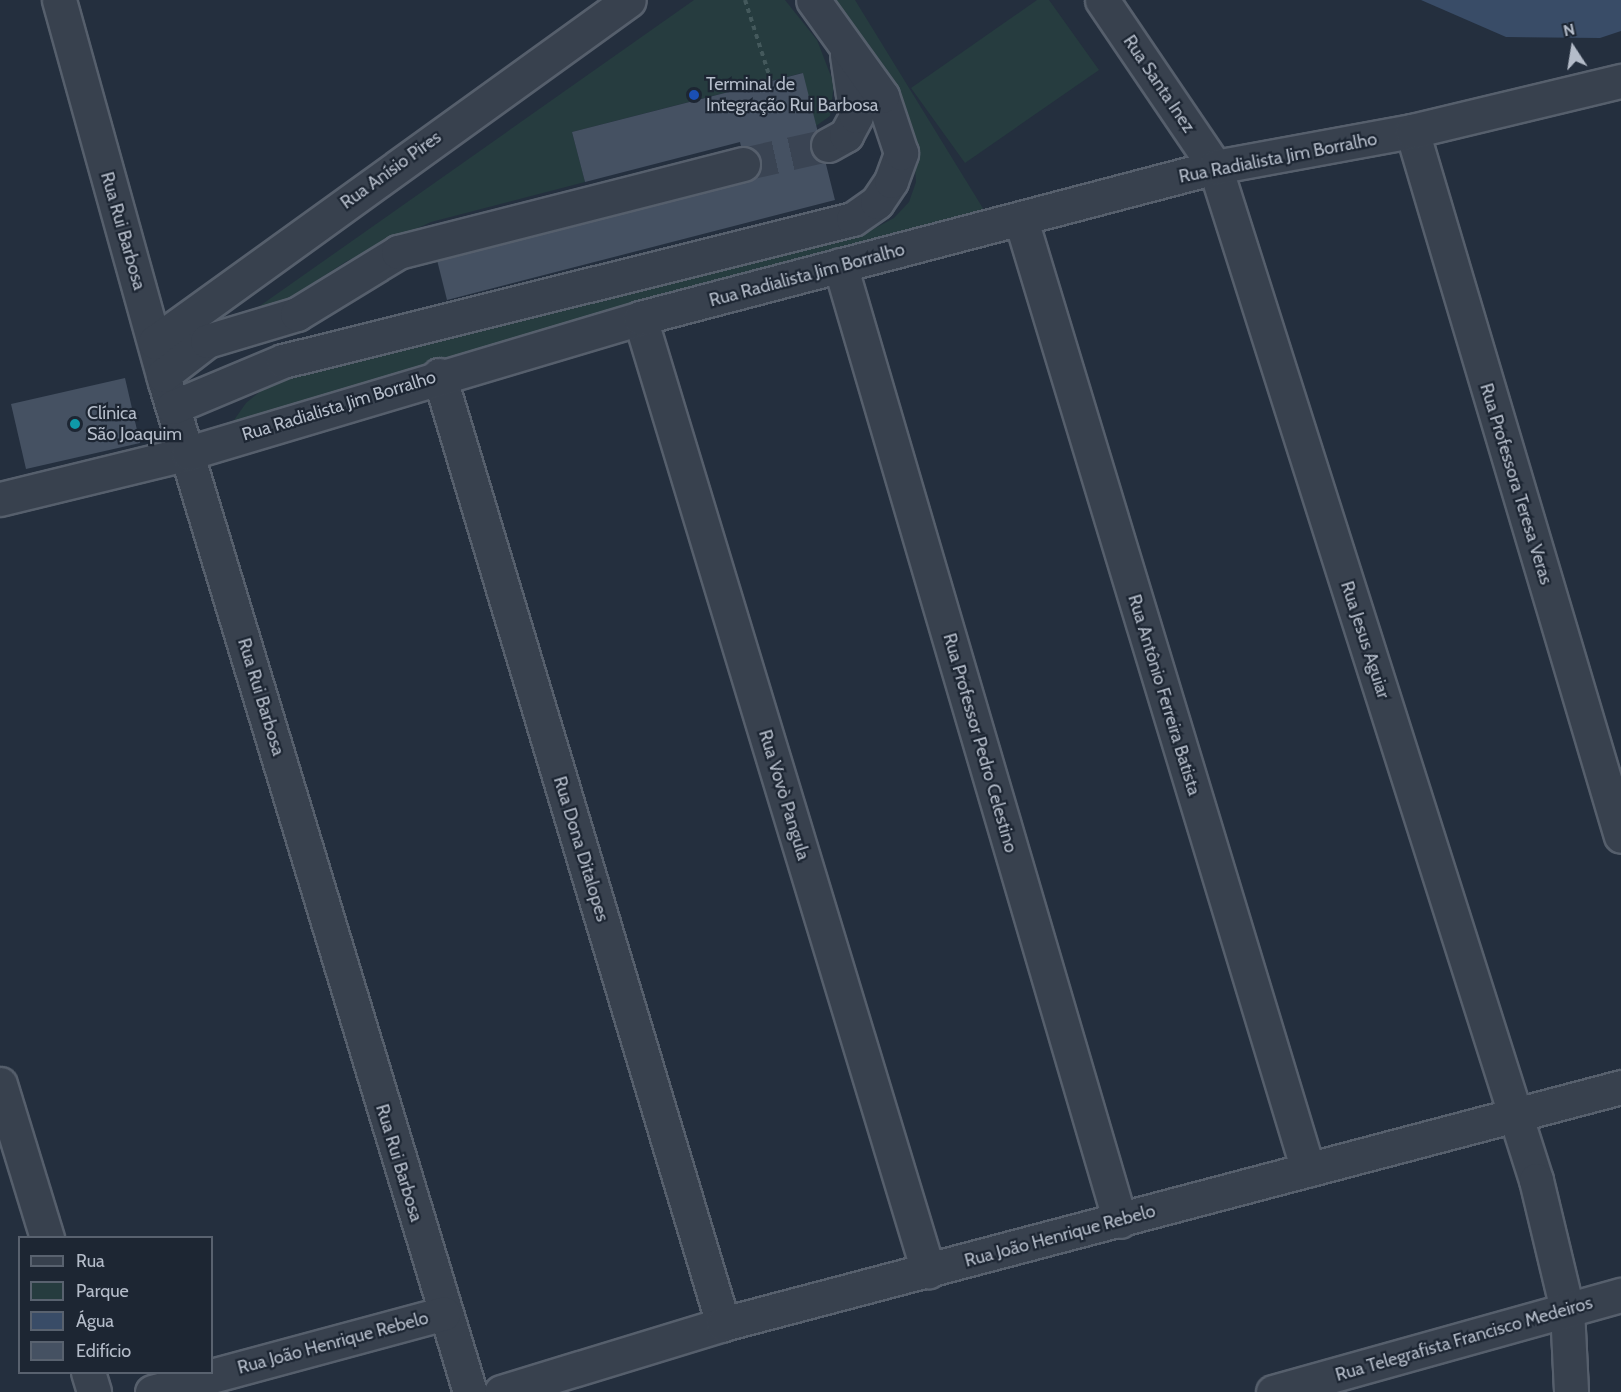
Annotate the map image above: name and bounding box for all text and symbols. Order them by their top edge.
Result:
north arrow [1543,18,1603,78]
text: N [1562,19,1577,40]
street label: Rua Santa Inez [1119,31,1199,137]
place label: Terminal de Integração Rui Barbosa [706,74,878,116]
marker: Terminal de Integração Rui Barbosa [687,88,701,102]
street label: Rua Anísio Pires [336,126,446,214]
street label: Rua Radialista Jim Borralho [1177,128,1379,188]
street label: Rua Rui Barbosa [96,170,150,292]
street label: Rua Radialista Jim Borralho [707,239,907,311]
street label: Rua Radialista Jim Borralho [240,366,438,446]
street label: Rua Professora Teresa Veras [1475,381,1557,587]
place label: Clínica São Joaquim [87,403,182,446]
marker: Clínica São Joaquim [68,417,82,431]
street label: Rua Jesus Aguiar [1336,579,1394,701]
street label: Rua Antônio Ferreira Batista [1123,592,1205,798]
street label: Rua Professor Pedro Celestino [938,631,1022,855]
street label: Rua Rui Barbosa [233,636,289,758]
street label: Rua Vovò Pangula [754,727,814,863]
street label: Rua Dona Ditalopes [549,774,613,924]
street label: Rua Rui Barbosa [371,1102,427,1224]
street label: Rua João Henrique Rebelo [962,1200,1158,1272]
legend [18,1236,213,1374]
text: Rua [76,1250,105,1272]
text: Parque [76,1280,129,1302]
street label: Rua Telegrafista Francisco Medeiros [1333,1292,1595,1386]
street label: Rua João Henrique Rebelo [235,1307,431,1379]
text: Água [76,1310,114,1332]
text: Edifício [76,1340,131,1362]

